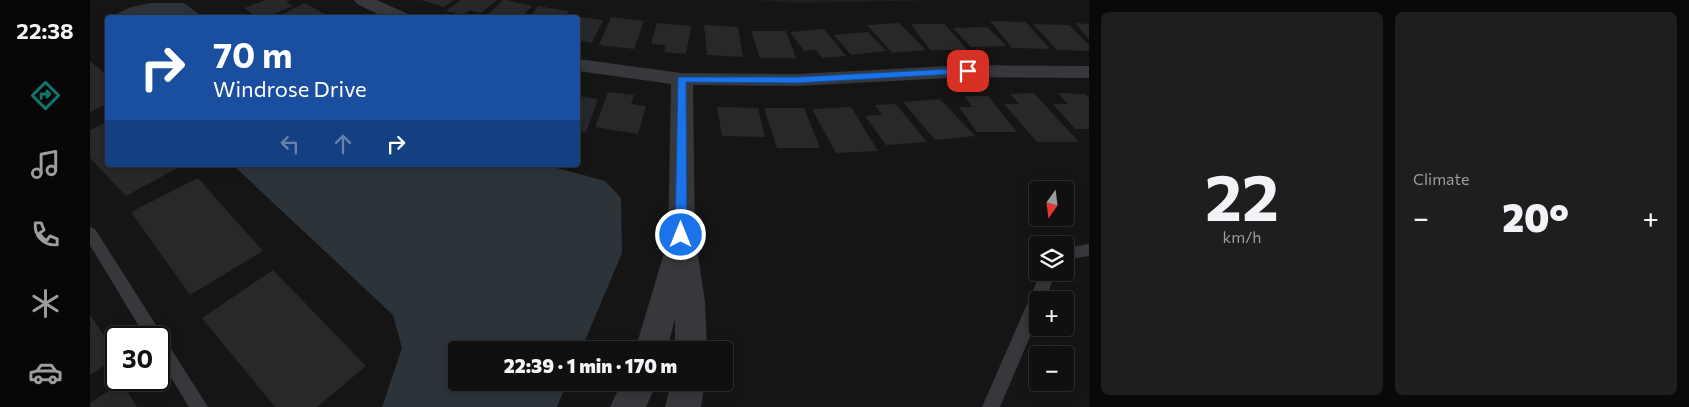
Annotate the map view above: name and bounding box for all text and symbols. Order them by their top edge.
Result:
text: 22:38 [16,17,74,44]
text: 70 m [213,32,293,75]
icon: right [130,35,195,100]
pin [947,50,989,92]
icon: arrive [954,57,982,85]
text: Windrose Drive [213,75,367,102]
icon: directions [28,78,63,113]
icon: left [276,130,304,158]
icon: ahead [329,130,357,158]
icon: right [382,130,410,158]
icon: music [28,147,63,182]
text: 22 [1205,155,1279,234]
text: Climate [1413,169,1469,188]
north arrow [1029,181,1074,226]
map controls [1029,181,1074,391]
text: 20° [1502,193,1569,240]
text: − [1413,200,1429,234]
text: + [1643,200,1659,234]
position arrow [654,208,706,260]
icon: phone [28,217,63,252]
text: km/h [1223,227,1261,246]
button: layers [1029,236,1074,281]
icon: climate [28,286,63,321]
button: + [1029,291,1074,336]
speed limit sign: 30 [105,326,170,391]
button: − [1029,346,1074,391]
text: 22:39 · 1 min · 170 m [504,354,677,377]
icon: car [28,355,63,390]

